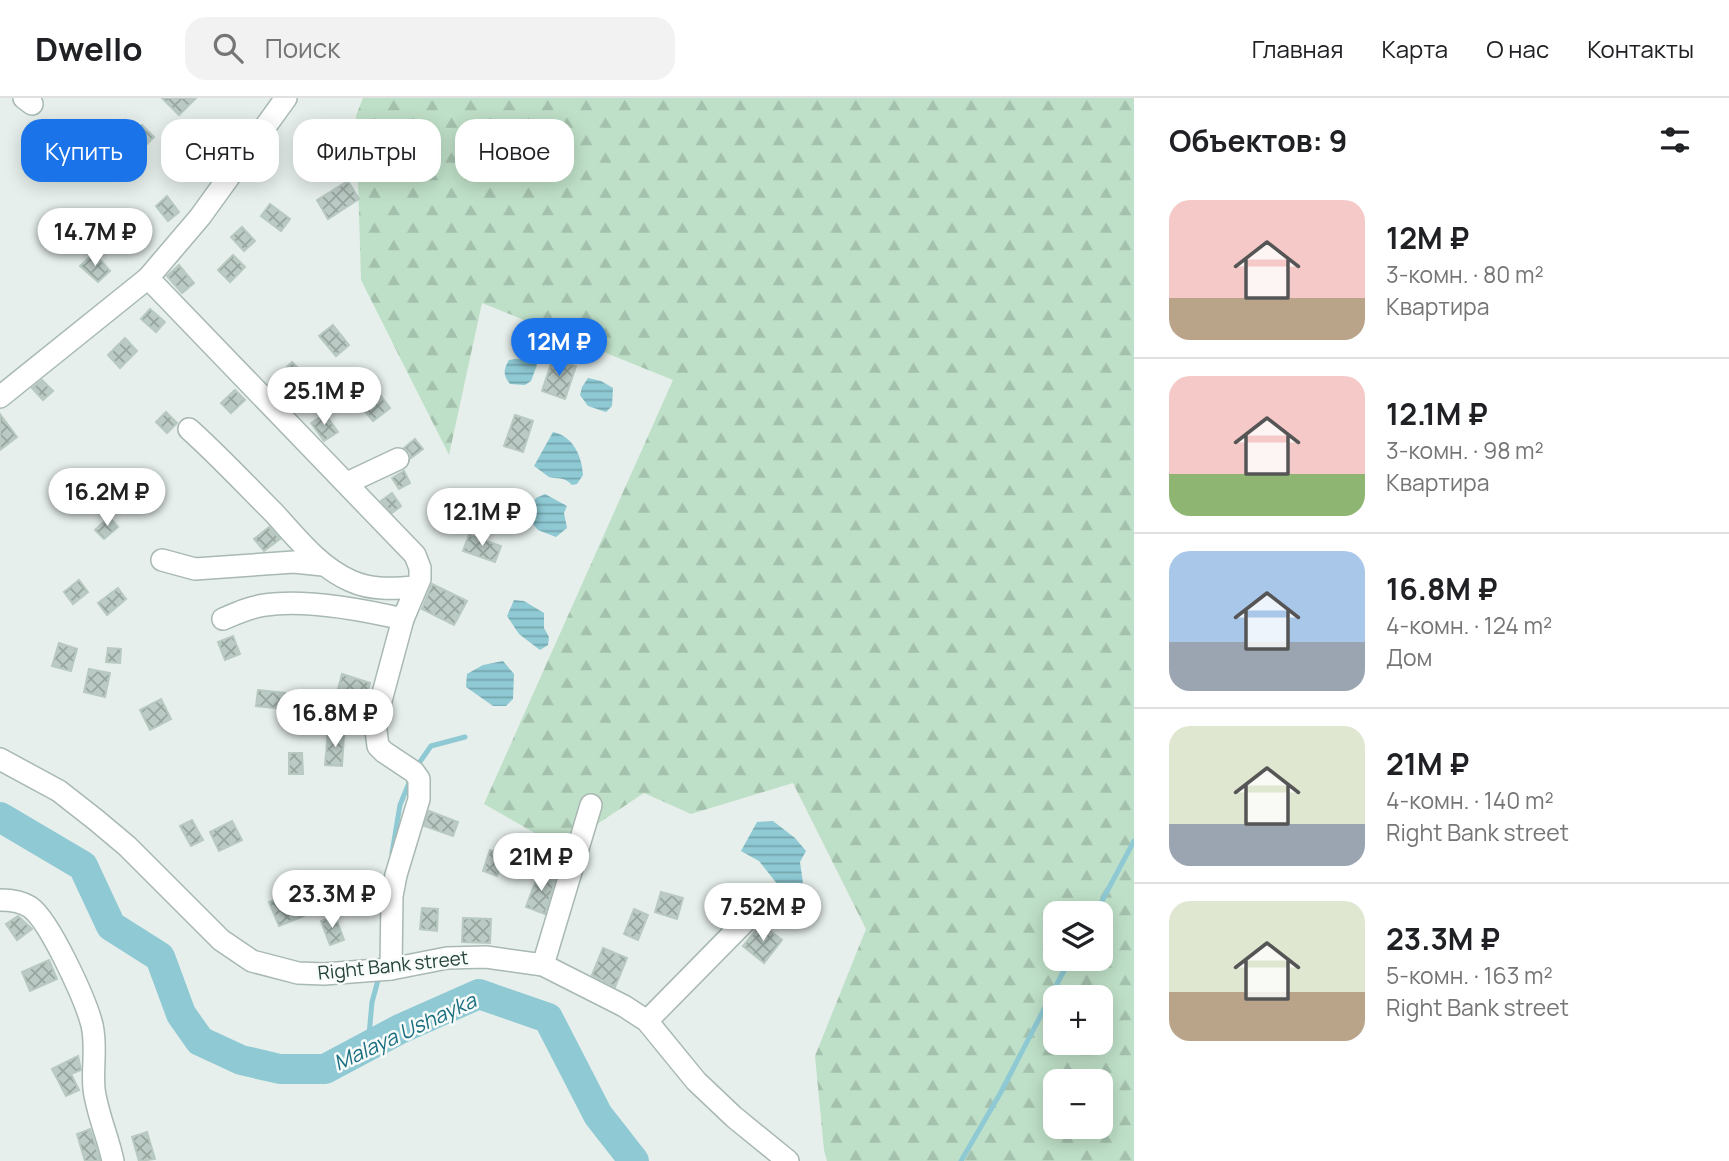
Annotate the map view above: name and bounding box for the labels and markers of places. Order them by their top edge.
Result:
pin: 14.7M ₽ [30,208,160,268]
pin: 12M ₽ [510,318,608,378]
pin: 25.1M ₽ [259,368,389,427]
pin: 16.2M ₽ [42,468,172,528]
pin: 12.1M ₽ [417,489,547,548]
pin: 16.8M ₽ [270,690,400,749]
pin: 21M ₽ [492,834,590,893]
pin: 23.3M ₽ [267,870,397,930]
pin: 7.52M ₽ [698,884,828,943]

